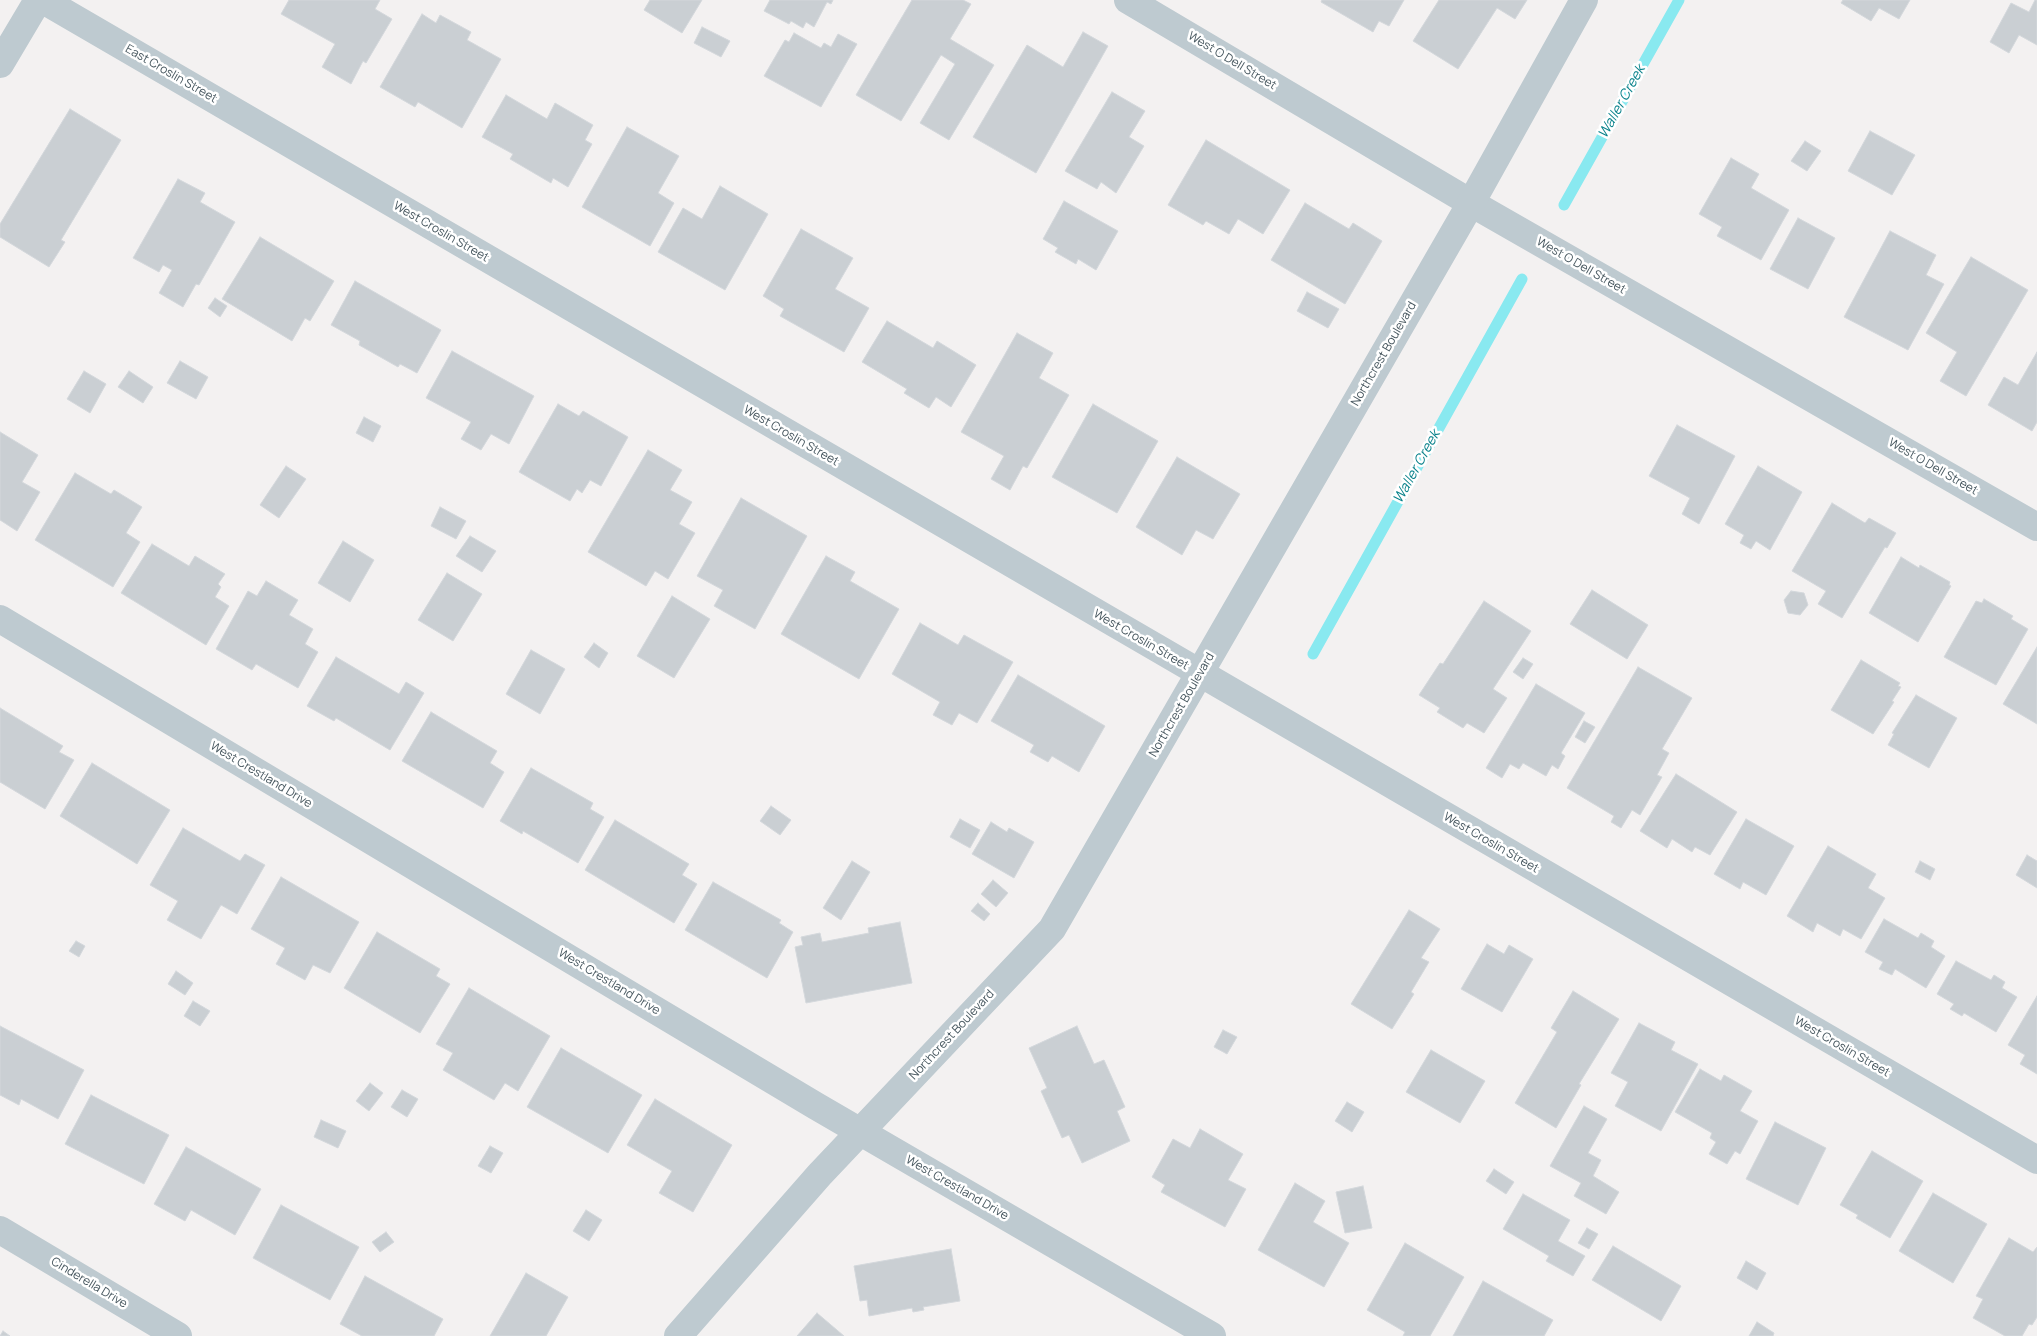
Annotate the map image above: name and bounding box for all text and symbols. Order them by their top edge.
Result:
street label: West O Dell Street [1185,29,1279,93]
street label: East Croslin Street [123,42,219,106]
water label: Waller Creek [1595,62,1649,142]
street label: West Croslin Street [391,199,491,265]
street label: West O Dell Street [1534,235,1628,297]
street label: Northcrest Boulevard [1348,299,1420,409]
street label: West Croslin Street [741,403,841,469]
water label: Waller Creek [1390,427,1444,507]
street label: West O Dell Street [1886,436,1980,498]
street label: West Croslin Street [1091,607,1191,673]
street label: Northcrest Boulevard [1146,650,1218,760]
street label: West Crestland Drive [208,739,314,811]
street label: West Croslin Street [1441,810,1541,876]
street label: West Crestland Drive [556,946,662,1018]
street label: Northcrest Boulevard [907,987,997,1083]
street label: West Croslin Street [1792,1014,1892,1080]
street label: West Crestland Drive [903,1153,1011,1223]
street label: Cinderella Drive [48,1255,130,1311]

